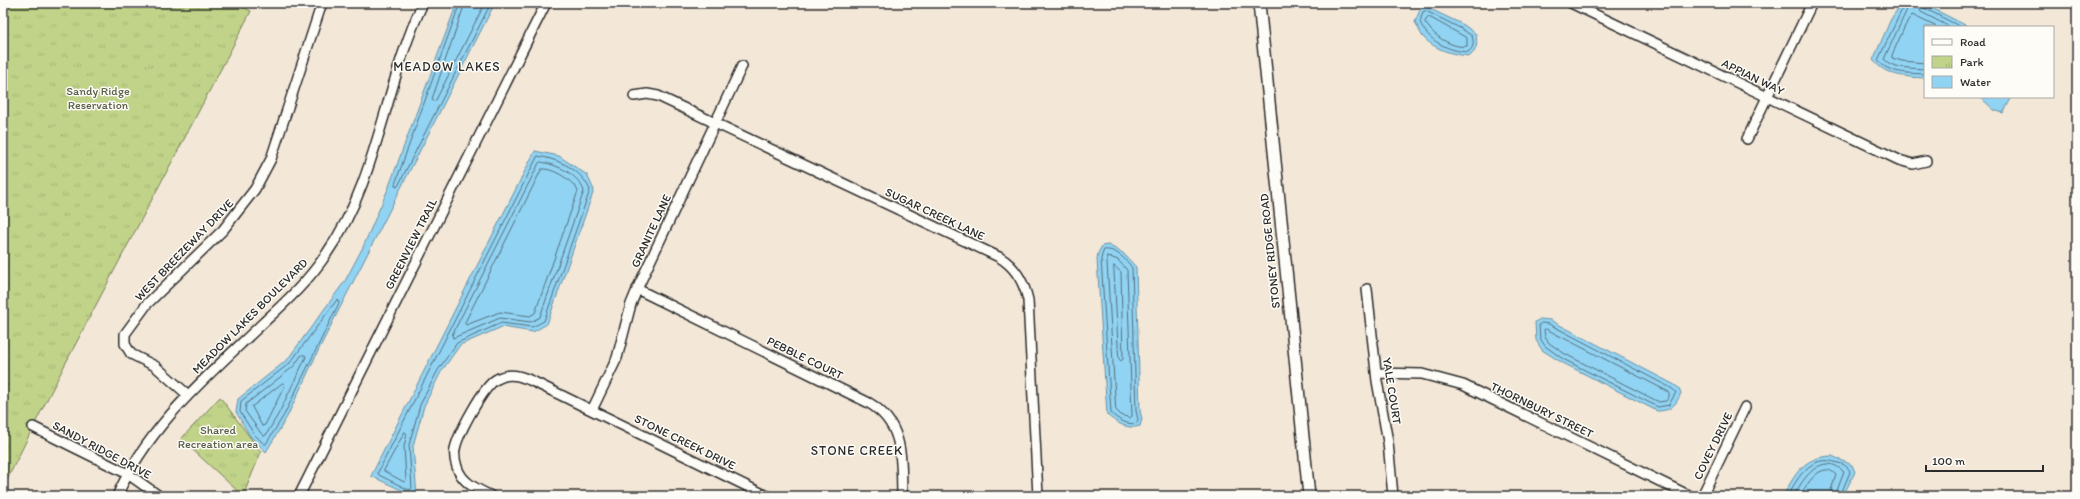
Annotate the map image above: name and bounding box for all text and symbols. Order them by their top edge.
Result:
legend [1924,26,2054,98]
text: Road [1960,35,1986,49]
text: Park [1960,55,1984,69]
street label: APPIAN WAY [1720,56,1787,98]
district label: MEADOW LAKES [393,59,501,74]
text: Water [1960,75,1991,89]
park label: Sandy Ridge Reservation [66,84,130,112]
street label: SUGAR CREEK LANE [883,185,987,243]
street label: GRANITE LANE [628,192,674,270]
street label: STONEY RIDGE ROAD [1257,193,1283,309]
street label: WEST BREEZEWAY DRIVE [132,196,236,304]
street label: GREENVIEW TRAIL [382,196,440,292]
street label: MEADOW LAKES BOULEVARD [189,255,311,377]
street label: PEBBLE COURT [765,334,846,383]
street label: YALE COURT [1380,357,1404,426]
street label: THORNBURY STREET [1488,379,1596,441]
street label: COVEY DRIVE [1691,410,1736,482]
street label: STONE CREEK DRIVE [632,411,738,473]
street label: SANDY RIDGE DRIVE [50,418,154,482]
park label: Shared Recreation area [178,423,258,451]
district label: STONE CREEK [811,443,903,458]
scale bar [1926,447,2043,473]
text: 100 m [1932,454,1965,468]

